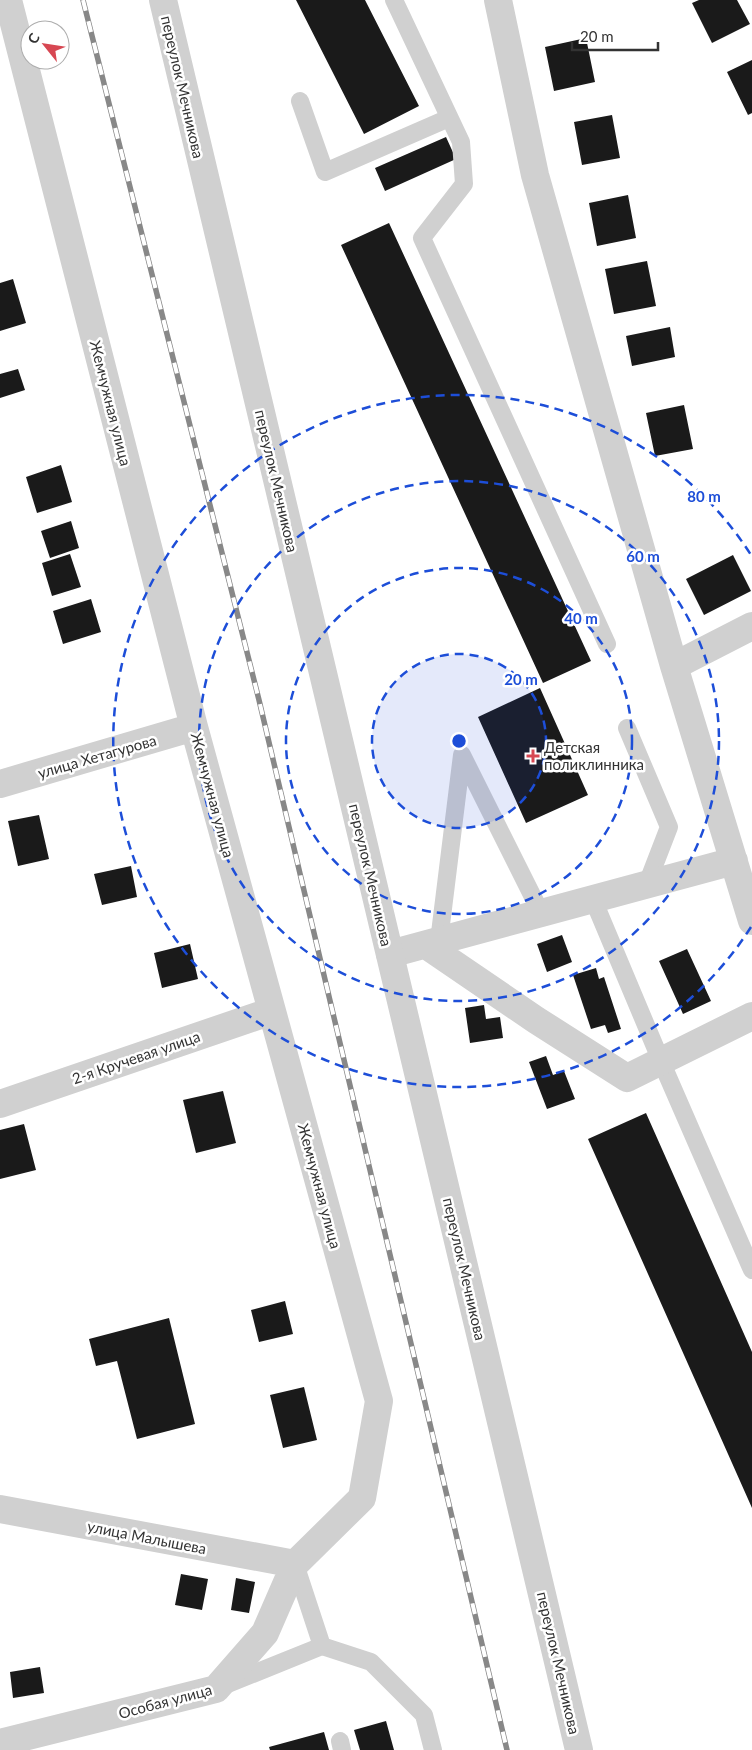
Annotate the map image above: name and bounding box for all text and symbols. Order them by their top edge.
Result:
street label: переулок Мечникова [158,14,208,160]
north arrow [20,20,70,70]
scale bar [572,20,658,52]
text: 20 m [580,27,614,45]
text: С [24,29,43,47]
street label: Жемчужная улица [87,338,135,468]
street label: переулок Мечникова [252,408,302,554]
text: 80 m [687,487,721,505]
text: 60 m [626,547,660,565]
text: 40 m [564,609,598,627]
text: 20 m [504,670,538,688]
street label: улица Хетагурова [36,730,158,782]
street label: Жемчужная улица [188,730,238,860]
centre of rings [450,732,468,750]
place label: Детская поликлинника [544,738,644,773]
marker: Детская поликлинника [526,749,540,763]
street label: переулок Мечникова [346,802,396,948]
street label: 2-я Кручевая улица [70,1027,202,1087]
street label: Жемчужная улица [295,1121,345,1251]
street label: переулок Мечникова [440,1196,490,1342]
street label: улица Малышева [86,1517,208,1557]
street label: переулок Мечникова [534,1590,584,1736]
street label: Особая улица [116,1680,214,1722]

